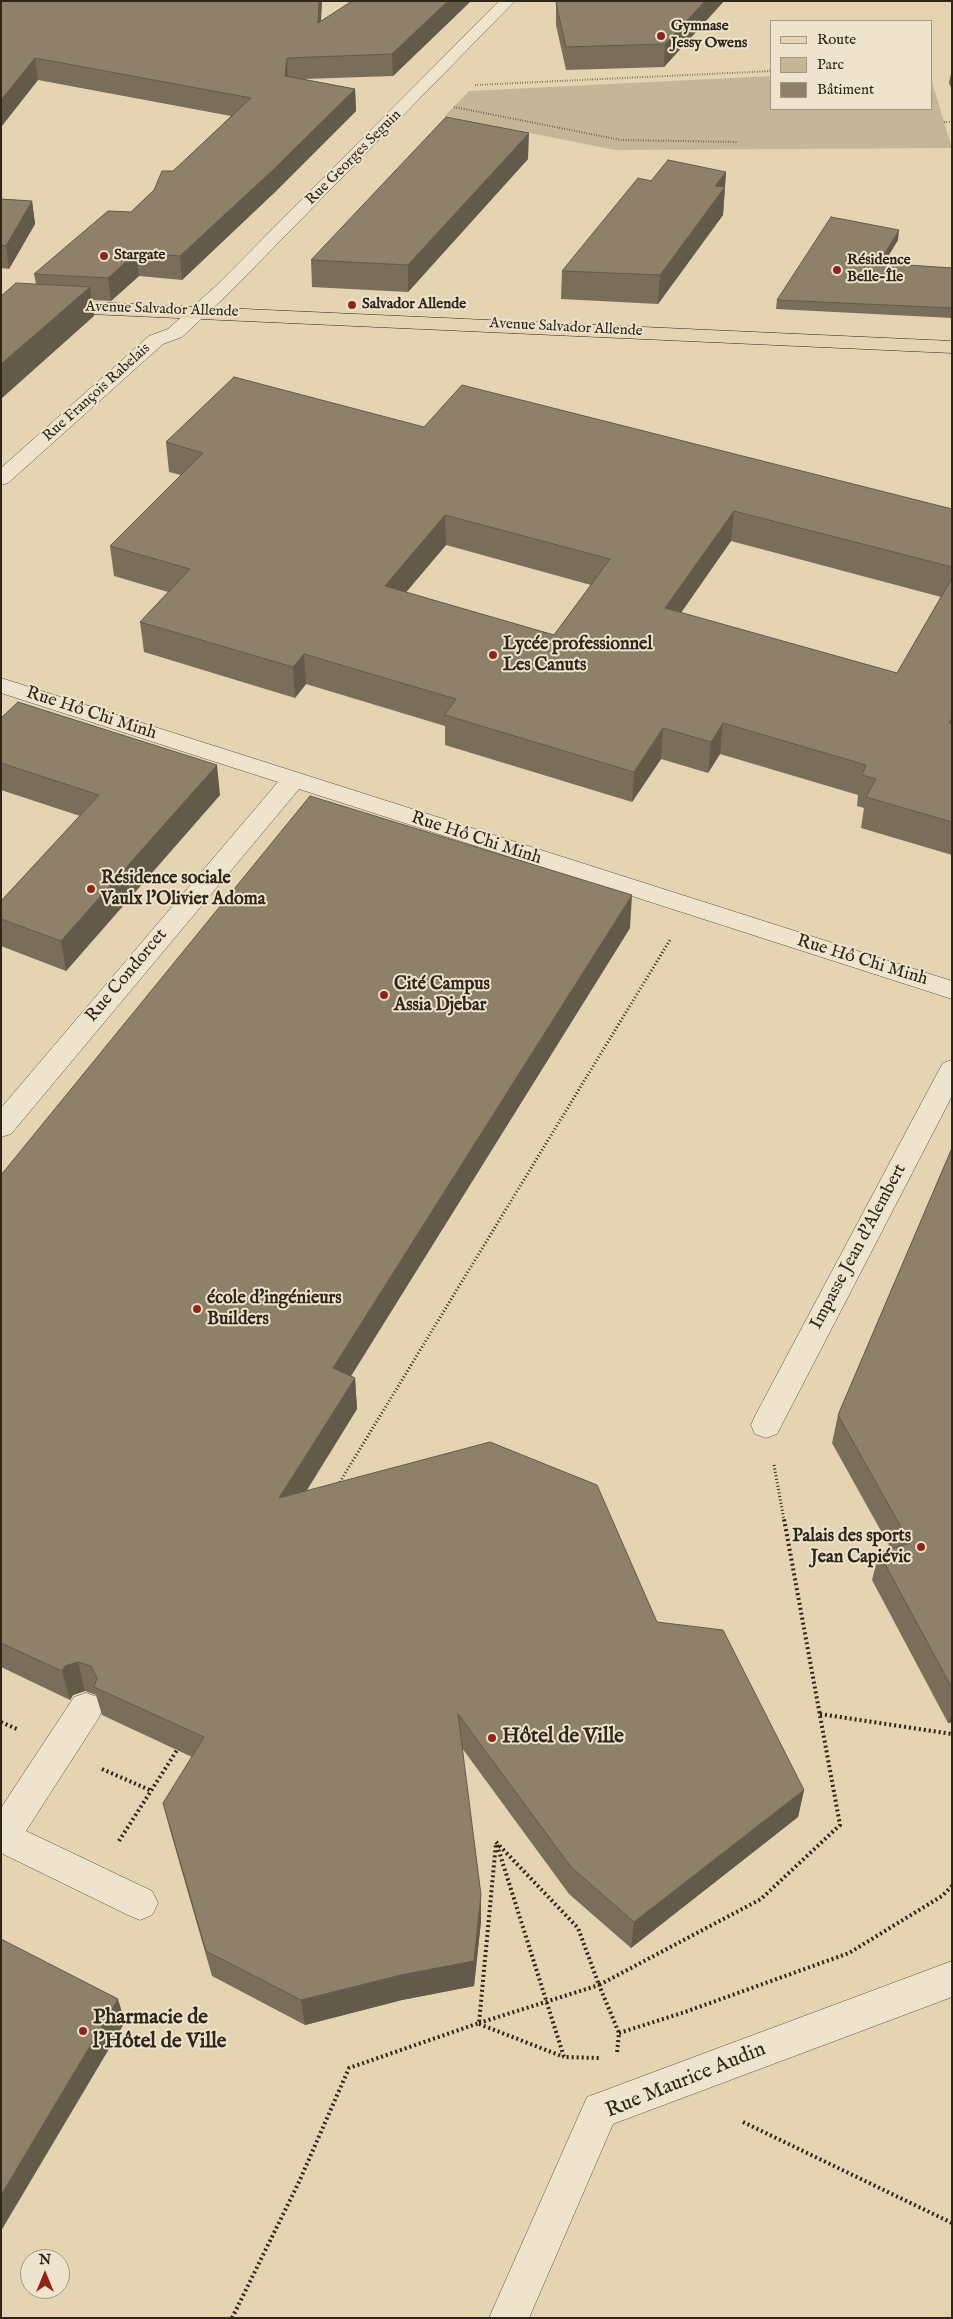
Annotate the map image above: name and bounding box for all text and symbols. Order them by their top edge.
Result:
place label: Gymnase Jessy Owens [671,18,747,53]
legend [770,20,933,110]
marker: Gymnase Jessy Owens [655,30,667,42]
text: Route [817,30,856,49]
text: Parc [817,55,844,74]
text: Bâtiment [817,80,874,99]
street label: Rue Georges Seguin [302,106,406,210]
place label: Stargate [114,247,165,265]
marker: Stargate [98,250,110,262]
place label: Résidence Belle-Île [847,252,911,287]
marker: Résidence Belle-Île [831,264,843,276]
place label: Salvador Allende [362,296,466,314]
street label: Avenue Salvador Allende [85,298,239,322]
marker: Salvador Allende [346,299,358,311]
street label: Avenue Salvador Allende [489,315,643,341]
street label: Rue François Rabelais [40,340,154,446]
place label: Lycée professionnel Les Canuts [503,634,652,676]
marker: Lycée professionnel Les Canuts [487,649,499,661]
street label: Rue Hô Chi Minh [23,683,159,745]
street label: Rue Hô Chi Minh [408,808,544,870]
place label: Résidence sociale Vaulx l'Olivier Adoma [101,868,265,911]
marker: Résidence sociale Vaulx l'Olivier Adoma [85,883,97,895]
street label: Rue Condorcet [82,925,172,1027]
street label: Rue Hô Chi Minh [794,931,930,991]
place label: Cité Campus Assia Djebar [394,974,490,1016]
marker: Cité Campus Assia Djebar [378,989,390,1001]
street label: Impasse Jean d'Alembert [806,1161,912,1333]
place label: école d'ingénieurs Builders [207,1288,341,1330]
marker: école d'ingénieurs Builders [191,1303,203,1315]
place label: Palais des sports Jean Capiévic [792,1526,911,1568]
marker: Palais des sports Jean Capiévic [915,1541,927,1553]
place label: Hôtel de Ville [502,1725,624,1751]
marker: Hôtel de Ville [486,1732,498,1744]
place label: Pharmacie de l'Hôtel de Ville [93,2006,227,2056]
marker: Pharmacie de l'Hôtel de Ville [77,2025,89,2037]
street label: Rue Maurice Audin [602,2037,770,2125]
north arrow [20,2249,70,2299]
text: N [39,2251,51,2269]

